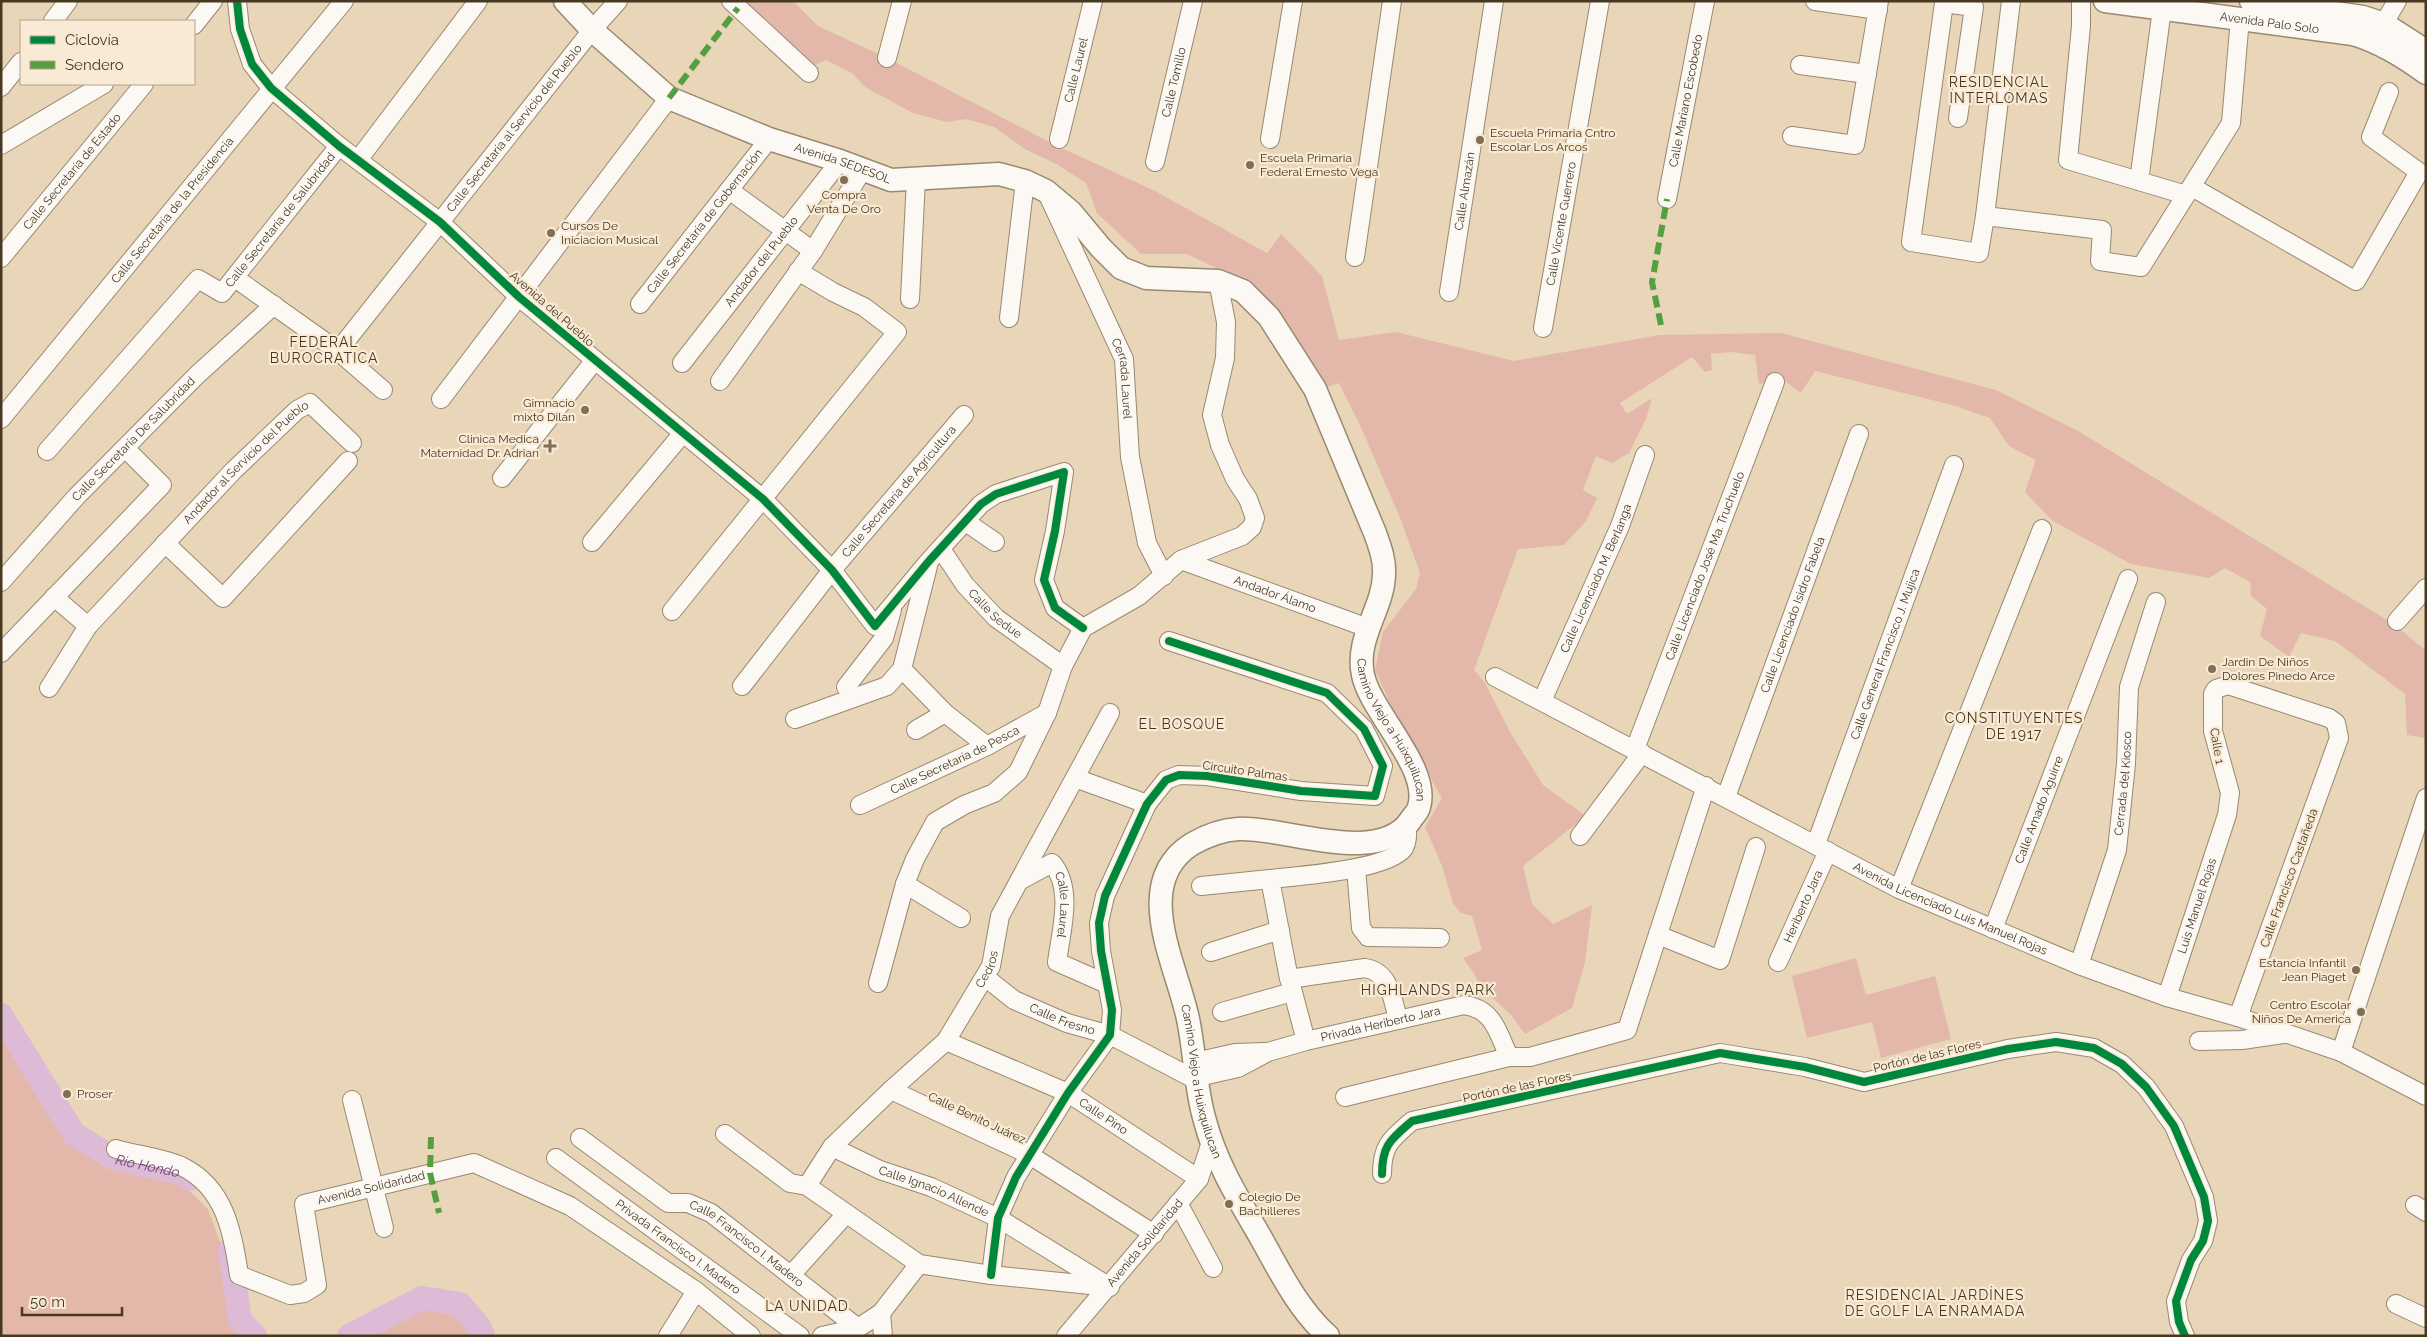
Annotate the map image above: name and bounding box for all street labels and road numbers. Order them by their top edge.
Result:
street label: Avenida Palo Solo [2219,9,2320,36]
street label: Calle Mariano Escobedo [1666,33,1705,168]
street label: Calle Laurel [1061,35,1091,104]
street label: Calle Secretaría al Servicio del Pueblo [444,42,585,215]
street label: Calle Tomillo [1159,46,1189,119]
street label: Calle Secretaría de Estado [20,111,124,232]
street label: Calle Secretaría de la Presidencia [108,134,236,286]
street label: Avenida SEDESOL [793,140,893,186]
street label: Calle Secretaría de Gobernación [644,146,765,296]
street label: Calle Secretaría de Salubridad [222,150,338,290]
street label: Calle Almazán [1452,151,1478,232]
street label: Calle Vicente Guerrero [1544,161,1579,287]
street label: Andador del Pueblo [722,213,801,309]
street label: Avenida del Pueblo [507,268,597,350]
street label: Cerrada Laurel [1108,336,1135,420]
street label: Calle Secretaría De Salubridad [69,374,198,504]
street label: Andador al Servicio del Pueblo [180,398,311,527]
street label: Calle Secretaría de Agricultura [839,423,959,560]
street label: Calle Licenciado José Ma. Truchuelo [1662,469,1747,662]
street label: Calle Licenciado M. Berlanga [1557,502,1634,655]
street label: Calle Licenciado Isidro Fabela [1758,535,1828,695]
street label: Calle General Francisco J. Mujica [1848,567,1923,742]
street label: Andador Álamo [1232,573,1318,616]
street label: Calle Sedue [965,586,1025,641]
street label: Camino Viejo a Huixquilucan [1355,658,1428,802]
street label: Calle Secretaría de Pesca [888,723,1022,797]
street label: Calle 1 [2207,727,2227,765]
street label: Cerrada del Kiosco [2112,731,2134,836]
street label: Calle Amado Aguirre [2012,754,2066,866]
street label: Circuito Palmas [1201,758,1289,784]
street label: Calle Francisco Castañeda [2257,807,2321,949]
street label: Luis Manuel Rojas [2175,856,2219,955]
street label: Avenida Licenciado Luis Manuel Rojas [1851,859,2050,958]
street label: Heriberto Jara [1781,868,1825,945]
street label: Calle Laurel [1052,870,1072,940]
street label: Cedros [972,949,1001,990]
street label: Calle Fresno [1027,1001,1097,1037]
street label: Camino Viejo a Huixquilucan [1178,1003,1224,1161]
street label: Privada Heriberto Jara [1319,1004,1442,1044]
street label: Portón de las Flores [1872,1037,1983,1075]
street label: Portón de las Flores [1462,1069,1573,1105]
street label: Calle Benito Juárez [926,1089,1028,1147]
street label: Calle Pino [1076,1095,1131,1137]
street label: Calle Ignacio Allende [877,1163,991,1220]
street label: Avenida Solidaridad [316,1168,427,1208]
street label: Avenida Solidaridad [1104,1196,1186,1290]
street label: Privada Francisco I. Madero [613,1197,743,1297]
street label: Calle Francisco I. Madero [687,1198,807,1290]

